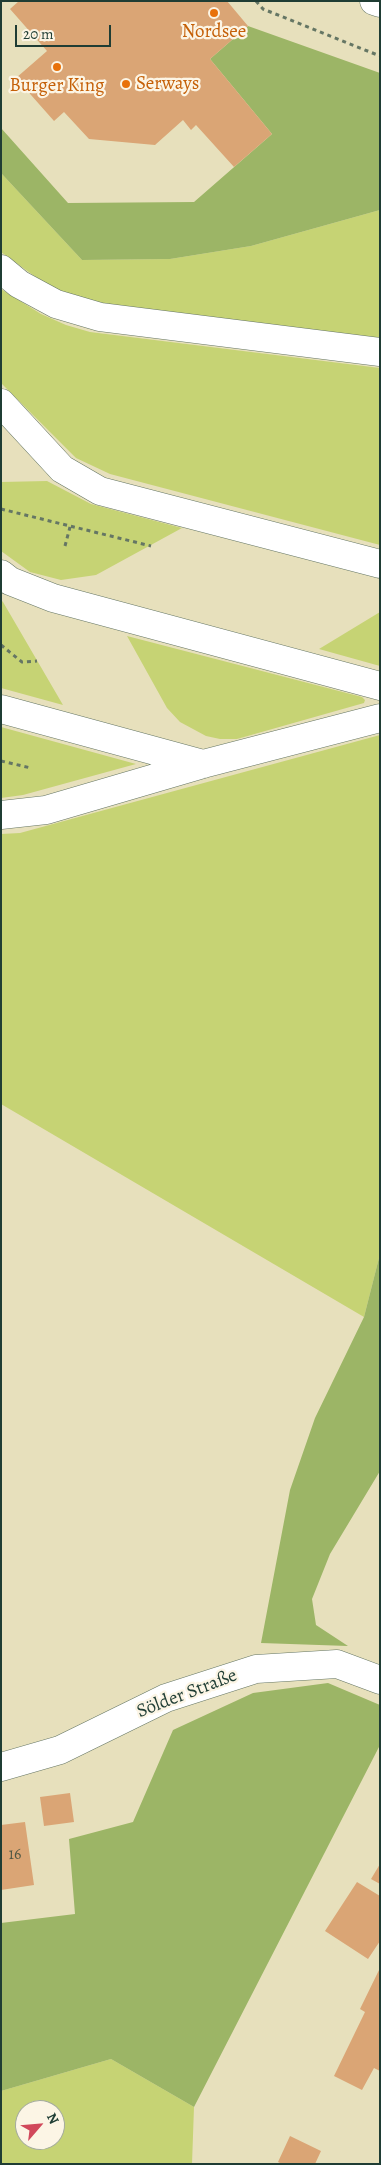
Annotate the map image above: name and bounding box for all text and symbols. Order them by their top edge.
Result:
marker: Nordsee [208,7,220,19]
scale bar [18,15,114,47]
place label: Nordsee [182,21,246,43]
text: 20 m [23,24,54,44]
marker: Burger King [51,61,63,73]
place label: Serways [136,73,199,95]
place label: Burger King [9,75,105,97]
marker: Serways [120,78,132,90]
street label: Sölder Straße [134,1664,240,1724]
house number: 16 [9,1845,21,1865]
north arrow [15,2100,65,2150]
text: N [42,2110,64,2127]

